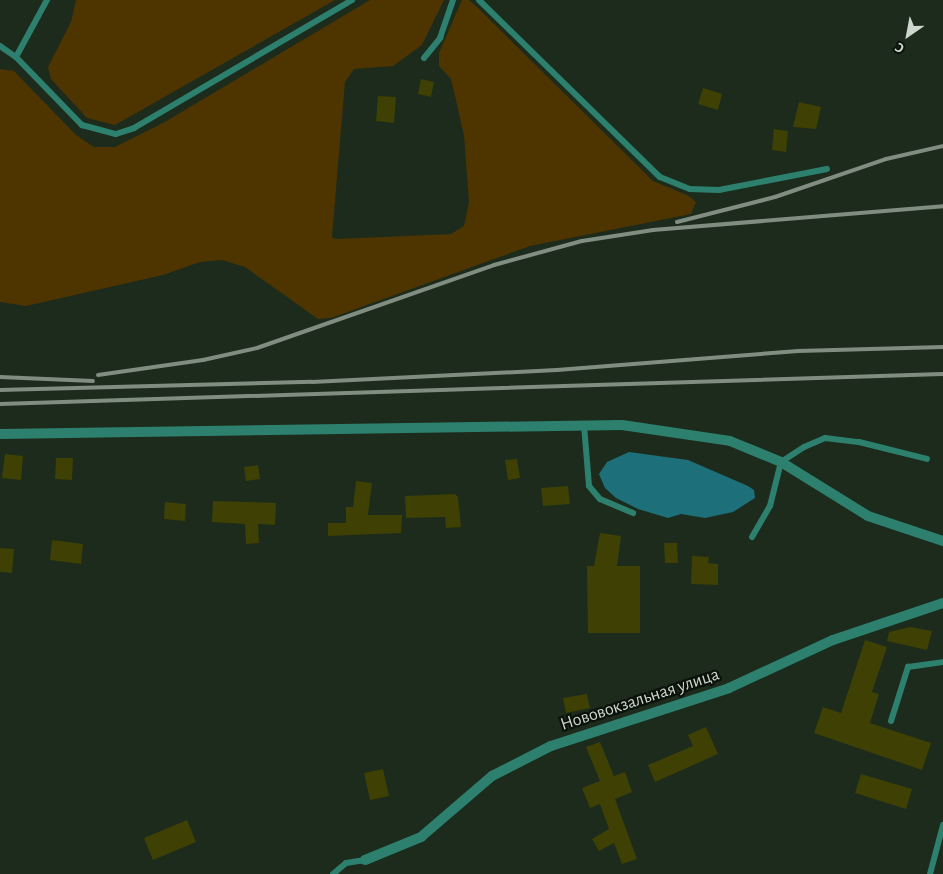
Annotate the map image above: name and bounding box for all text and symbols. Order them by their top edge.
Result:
north arrow [883,10,933,60]
text: С [893,40,907,56]
street label: Нововокзальная улица [558,664,722,736]

